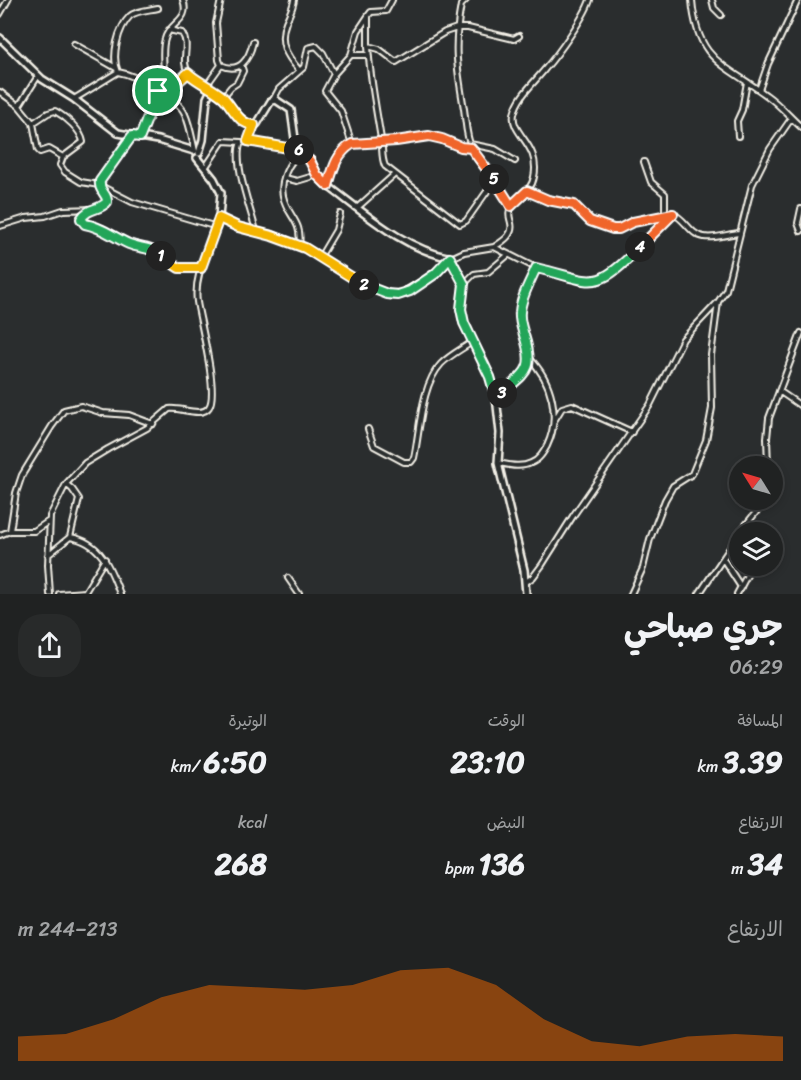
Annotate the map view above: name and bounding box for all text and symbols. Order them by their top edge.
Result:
pin [132,65,183,116]
icon: arrive [141,74,174,107]
pin: 6 [284,135,314,165]
text: 6 [294,135,304,164]
pin: 5 [479,164,509,194]
text: 5 [489,164,499,193]
pin: 4 [625,232,655,262]
text: 4 [635,232,645,261]
pin: 1 [146,241,176,271]
text: 1 [158,241,164,270]
pin: 2 [349,270,379,300]
text: 2 [359,270,369,299]
pin: 3 [487,378,517,408]
text: 3 [498,378,506,407]
north arrow [729,456,783,510]
map controls [729,456,783,576]
button: layers [729,522,783,576]
text: جري صباحي [624,598,783,656]
button: share [18,614,81,677]
text: 06:29 [729,650,783,685]
text: الوتيرة [228,706,267,735]
text: الوقت [488,706,525,735]
text: المسافة [737,706,783,735]
text: 6:50 [204,735,267,789]
text: 23:10 [450,735,525,789]
text: 3.39 [723,735,783,789]
text: /km [171,752,204,781]
text: km [698,752,723,781]
text: kcal [238,808,267,837]
text: النبض [487,808,525,837]
text: الارتفاع [738,808,783,837]
text: 268 [215,837,267,891]
text: 136 [479,837,525,891]
text: 34 [748,837,783,891]
text: bpm [445,854,479,883]
text: m [731,854,748,883]
text: 213–244 m [18,912,118,947]
text: الارتفاع [727,912,783,947]

